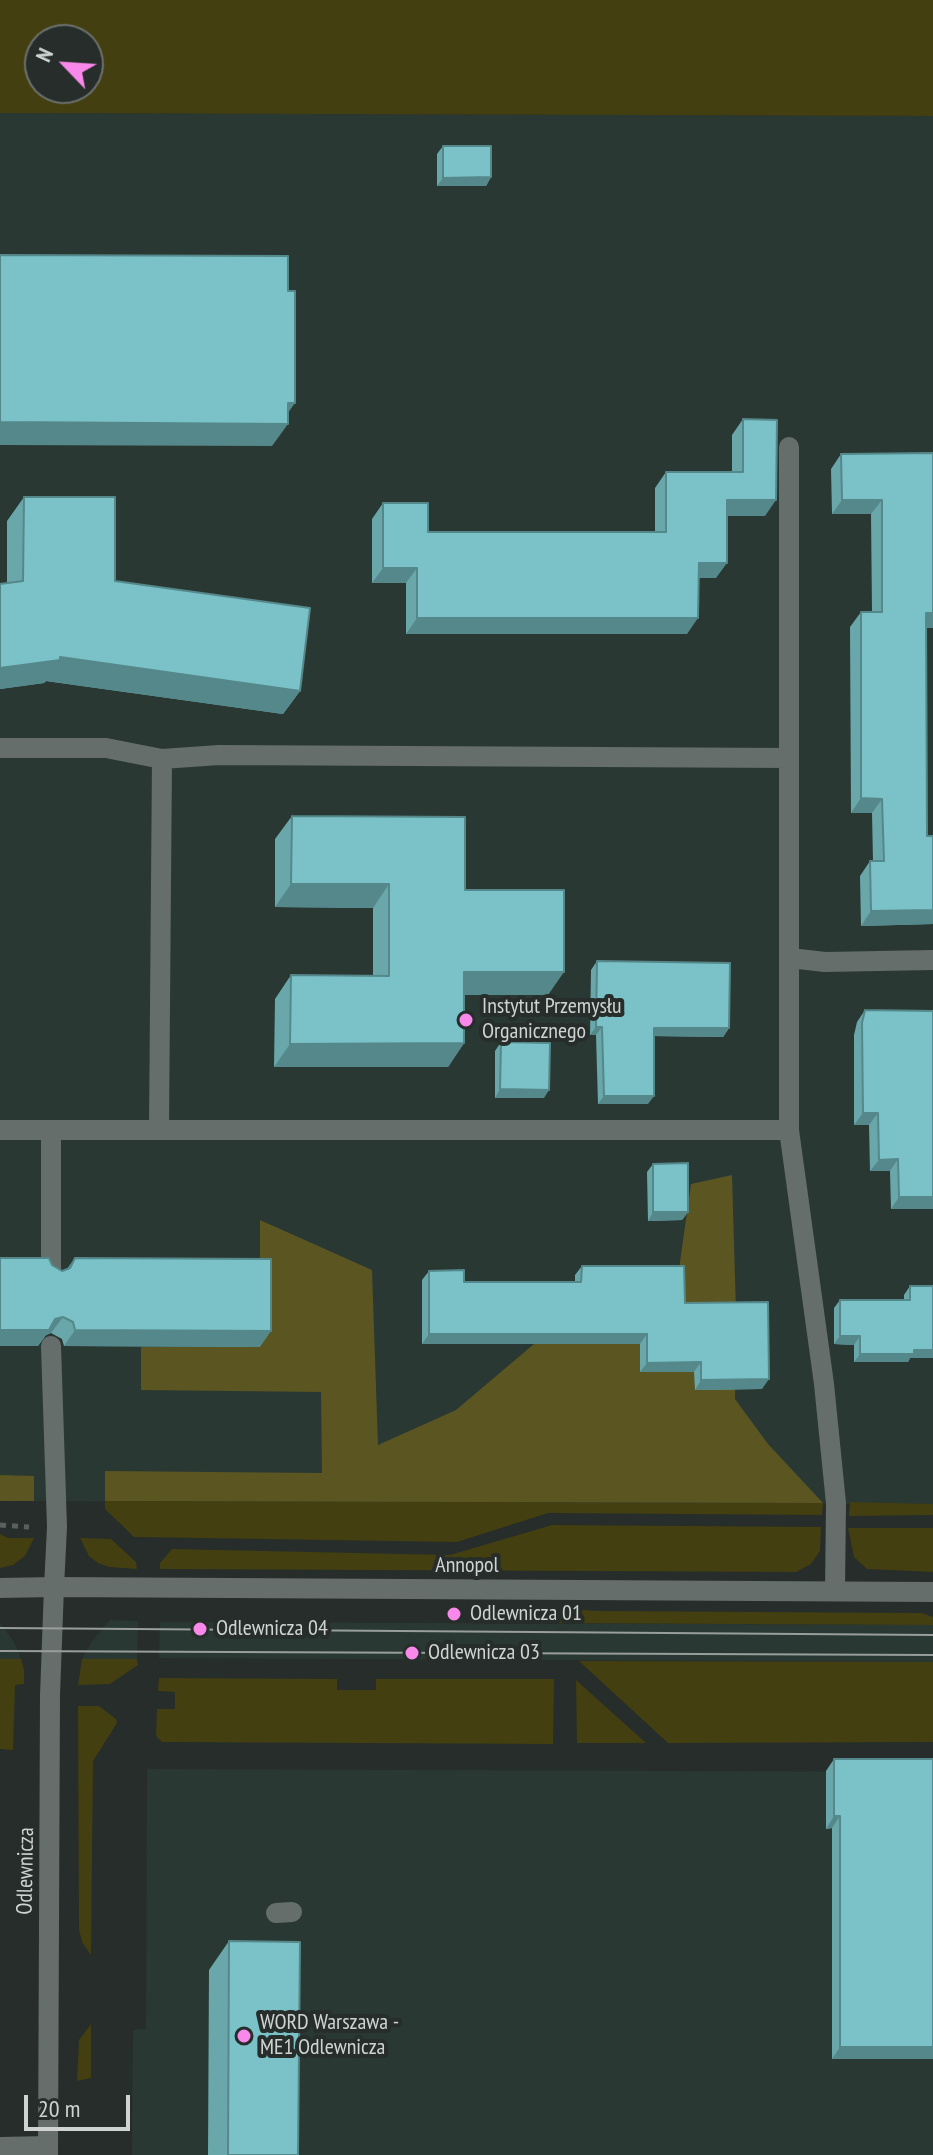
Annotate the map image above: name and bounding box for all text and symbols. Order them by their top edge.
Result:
north arrow [24,24,104,104]
text: N [29,43,59,66]
place label: Instytut Przemysłu Organicznego [482,994,622,1046]
marker: Instytut Przemysłu Organicznego [457,1011,475,1029]
street label: Annopol [435,1553,499,1579]
place label: Odlewnicza 01 [470,1601,582,1627]
marker: Odlewnicza 01 [445,1605,463,1623]
place label: Odlewnicza 04 [216,1616,328,1642]
marker: Odlewnicza 04 [191,1620,209,1638]
place label: Odlewnicza 03 [428,1640,540,1666]
marker: Odlewnicza 03 [403,1644,421,1662]
street label: Odlewnicza [12,1827,40,1915]
place label: WORD Warszawa - ME1 Odlewnicza [260,2010,399,2062]
marker: WORD Warszawa - ME1 Odlewnicza [235,2027,253,2045]
scale bar [28,2079,134,2129]
text: 20 m [38,2093,80,2124]

